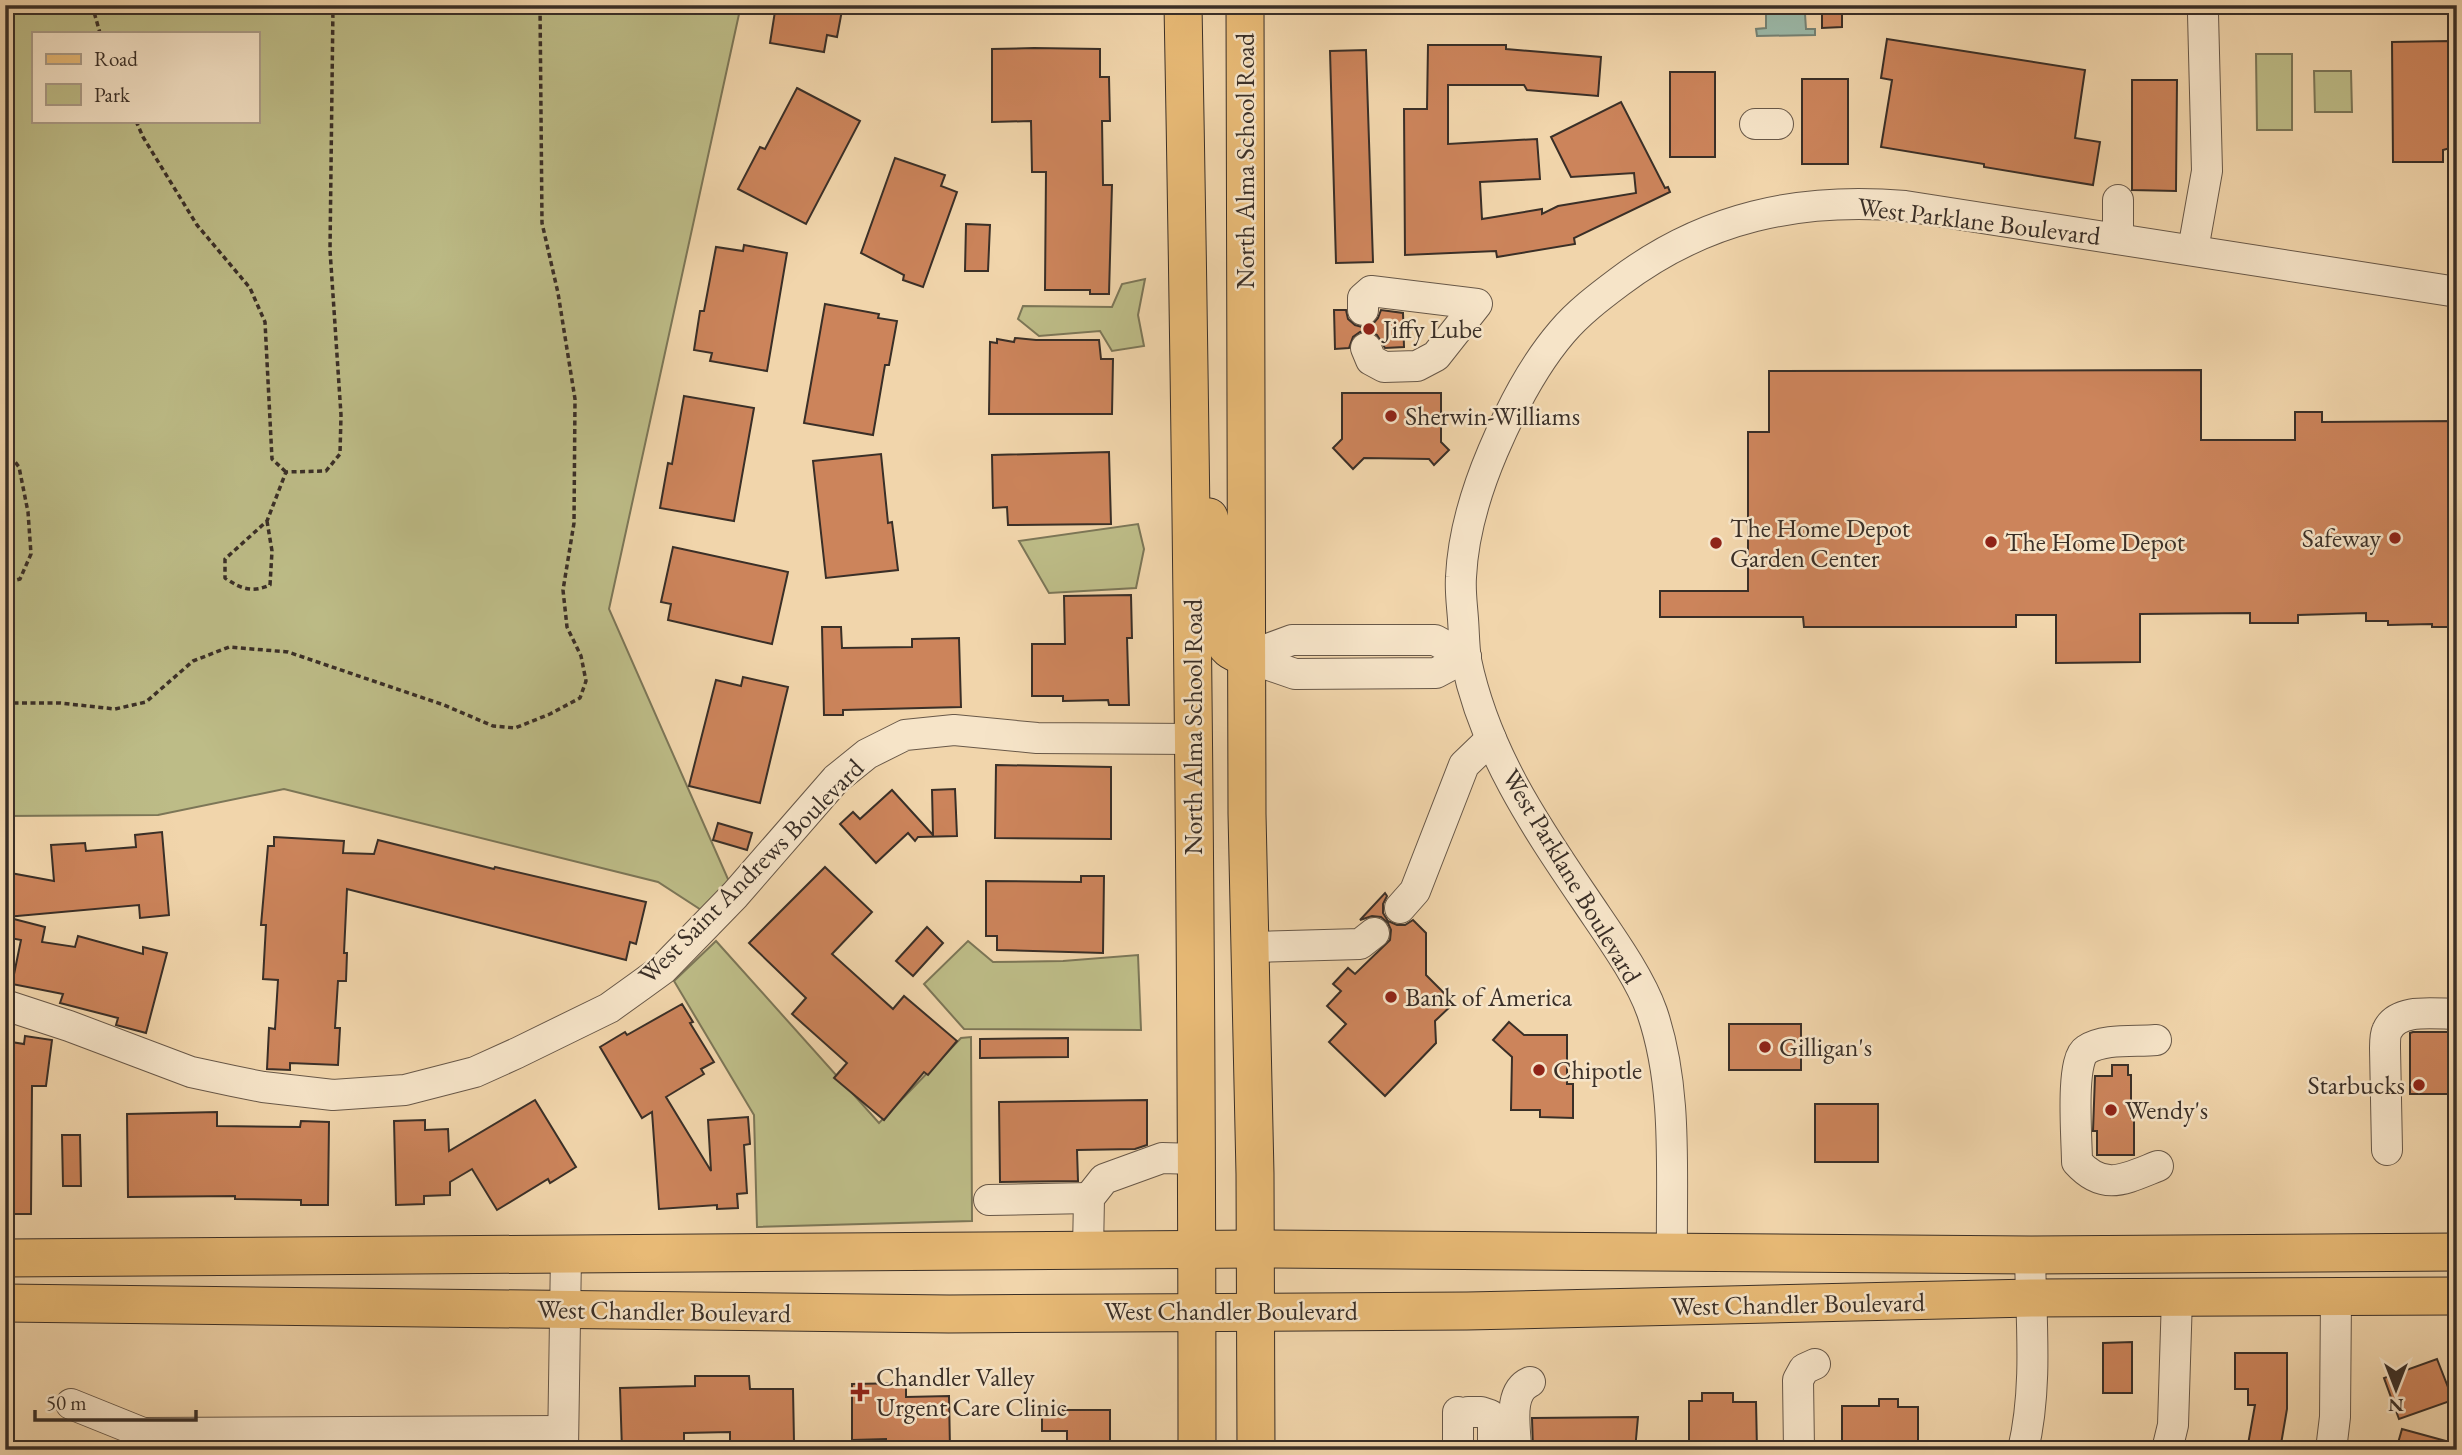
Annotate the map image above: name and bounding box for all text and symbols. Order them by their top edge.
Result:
legend [32,32,259,122]
street label: North Alma School Road [1228,32,1262,289]
text: Road [94,45,138,72]
text: Park [94,81,131,108]
street label: West Parklane Boulevard [1856,189,2103,253]
place label: Jiffy Lube [1381,312,1482,346]
marker: Jiffy Lube [1361,321,1377,337]
place label: Sherwin-Williams [1405,399,1580,433]
marker: Sherwin-Williams [1383,408,1399,424]
place label: The Home Depot Garden Center [1730,511,1910,575]
place label: Safeway [2302,521,2382,555]
place label: The Home Depot [2005,525,2185,559]
marker: Safeway [2387,530,2403,546]
marker: The Home Depot [1983,534,1999,550]
marker: The Home Depot Garden Center [1708,535,1724,551]
street label: North Alma School Road [1176,598,1210,855]
street label: West Saint Andrews Boulevard [631,750,872,991]
street label: West Parklane Boulevard [1494,762,1650,990]
place label: Bank of America [1405,980,1573,1014]
marker: Bank of America [1383,989,1399,1005]
place label: Gilligan's [1779,1030,1872,1064]
marker: Gilligan's [1757,1039,1773,1055]
place label: Chipotle [1553,1053,1642,1087]
marker: Chipotle [1531,1062,1547,1078]
place label: Starbucks [2307,1068,2405,1102]
marker: Starbucks [2411,1077,2427,1093]
place label: Wendy's [2125,1093,2208,1127]
marker: Wendy's [2103,1102,2119,1118]
street label: West Chandler Boulevard [1671,1285,1926,1323]
street label: West Chandler Boulevard [537,1292,792,1330]
street label: West Chandler Boulevard [1104,1294,1359,1328]
north arrow [2360,1354,2430,1424]
place label: Chandler Valley Urgent Care Clinic [876,1360,1067,1424]
scale bar [35,1378,196,1422]
marker: Chandler Valley Urgent Care Clinic [850,1382,870,1402]
text: 50 m [46,1389,87,1416]
text: N [2388,1393,2404,1418]

